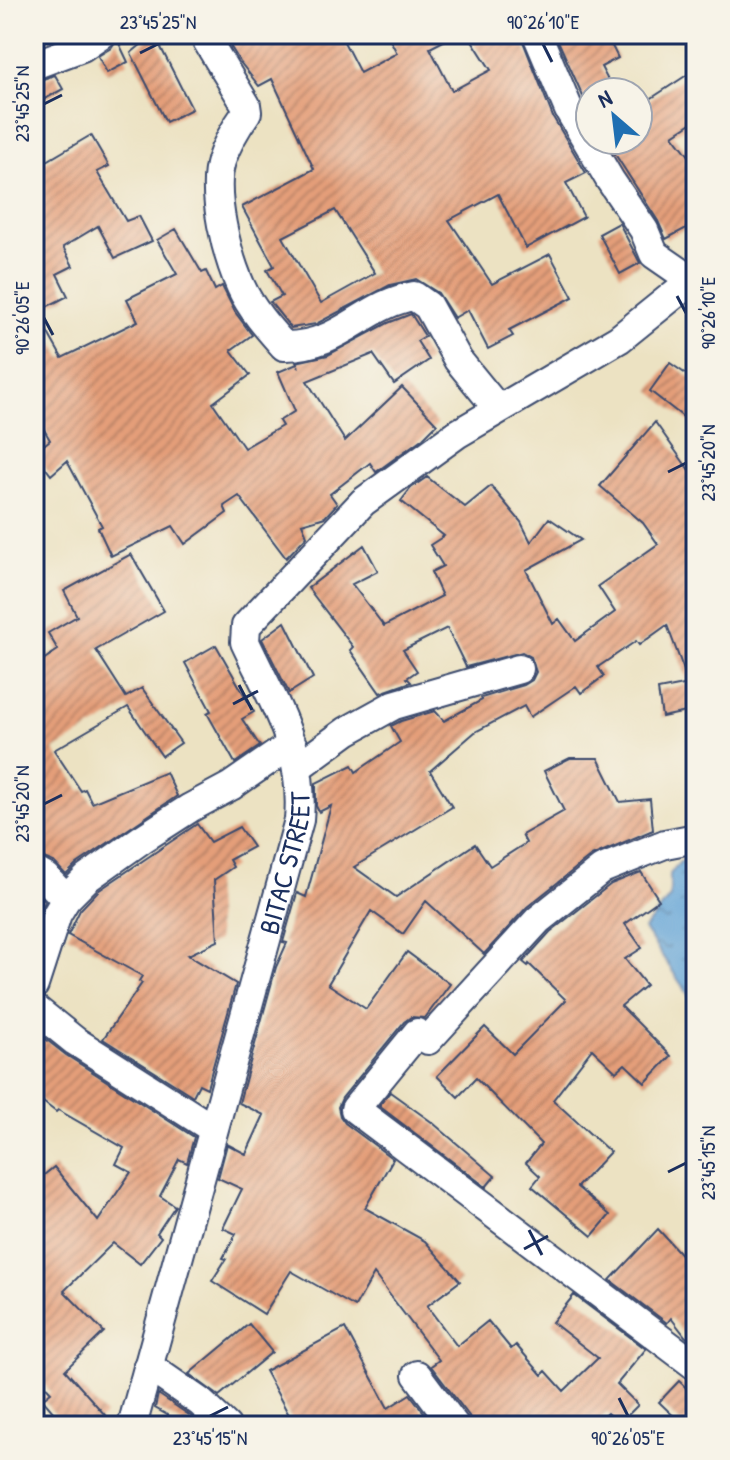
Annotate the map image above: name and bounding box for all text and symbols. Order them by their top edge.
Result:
text: 23°45'25"N [120,8,196,35]
text: 90°26'10"E [507,8,579,35]
text: 23°45'25"N [8,66,35,142]
north arrow [574,76,654,156]
text: N [592,82,617,114]
text: 90°26'10"E [694,277,721,349]
text: 90°26'05"E [8,281,35,355]
text: 23°45'20"N [694,424,721,502]
text: 23°45'20"N [8,765,35,843]
street label: BITAC STREET [249,790,319,938]
text: 23°45'15"N [694,1126,721,1200]
text: 23°45'15"N [173,1424,247,1451]
text: 90°26'05"E [591,1424,665,1451]

